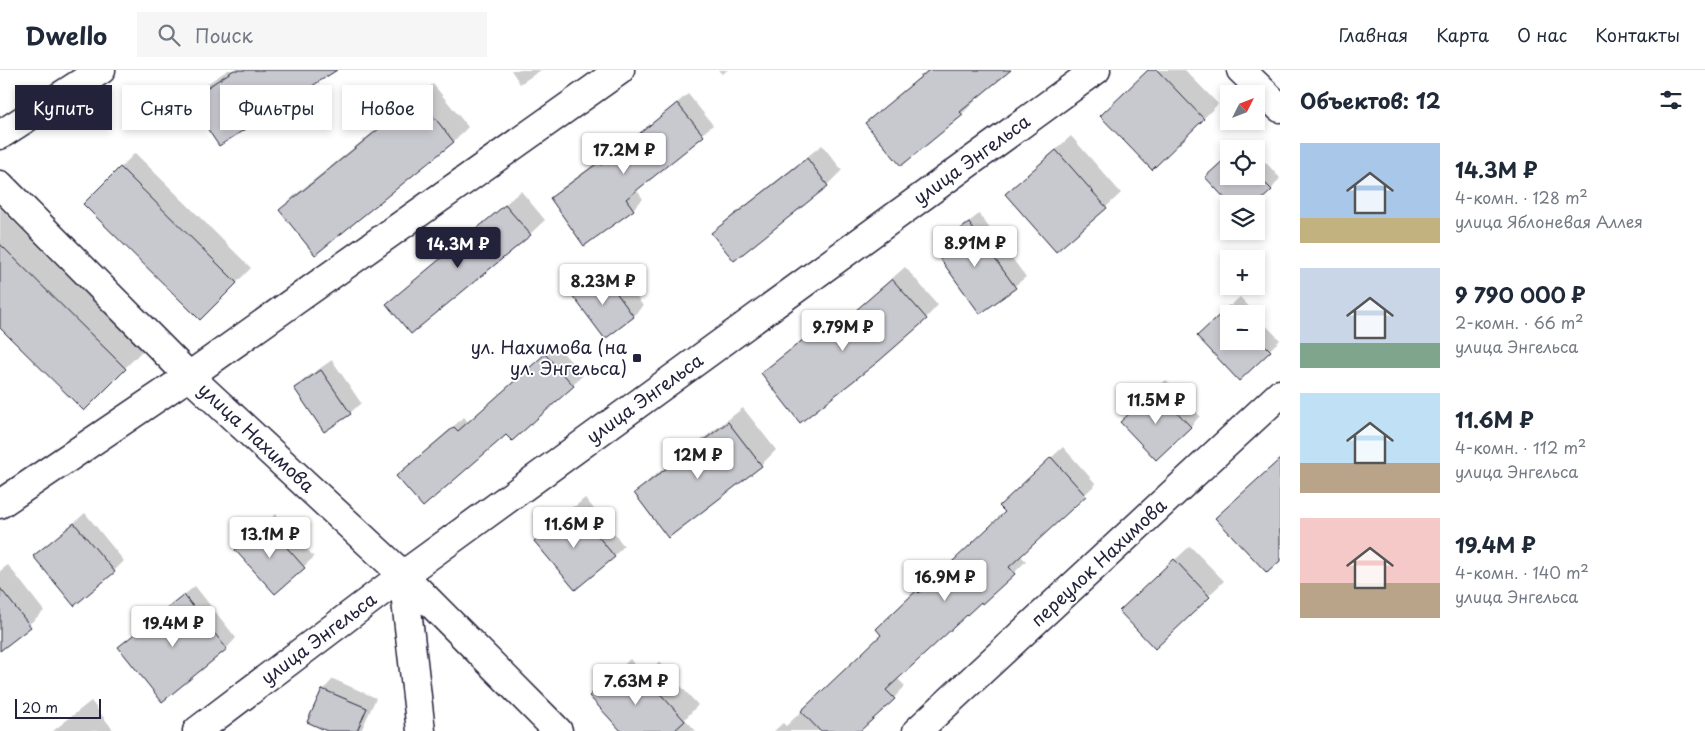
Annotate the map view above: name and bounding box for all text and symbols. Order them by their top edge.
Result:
search box [137,12,487,57]
text: Dwello [25,17,107,53]
icon: search [155,21,183,49]
text: Поиск [195,21,253,49]
text: Главная [1339,21,1408,48]
text: Карта [1436,21,1489,48]
text: О нас [1517,21,1567,48]
text: Контакты [1595,21,1680,48]
text: Объектов: 12 [1300,84,1441,116]
chip: Купить [15,85,112,130]
chip: Снять [122,85,210,130]
chip: Фильтры [220,85,332,130]
chip: Новое [342,85,433,130]
north arrow [1220,85,1265,130]
map controls [1220,85,1265,350]
icon: filters [1657,86,1685,114]
street label: улица Энгельса [907,107,1036,210]
pin: 17.2M ₽ [578,132,670,175]
text: 17.2M ₽ [593,137,655,161]
button: locate [1220,140,1265,185]
text: 14.3M ₽ [1455,153,1538,185]
icon: home [1340,163,1400,223]
text: 4-комн. · 128 m² [1455,185,1588,209]
button: layers [1220,195,1265,240]
text: улица Яблоневая Аллея [1455,209,1643,233]
pin: 14.3M ₽ [412,226,504,269]
pin: 8.91M ₽ [929,226,1021,268]
text: 8.91M ₽ [944,230,1006,254]
text: 14.3M ₽ [427,231,489,255]
button: + [1220,250,1265,295]
pin: 8.23M ₽ [557,264,649,306]
text: 8.23M ₽ [570,268,636,292]
text: 9 790 000 ₽ [1455,278,1586,310]
icon: home [1340,288,1400,348]
button: − [1220,305,1265,350]
pin: 9.79M ₽ [797,310,889,352]
text: 2-комн. · 66 m² [1455,310,1584,334]
text: 9.79M ₽ [813,314,873,338]
place label: ул. Нахимова (на ул. Энгельса) [471,333,628,381]
text: улица Энгельса [1455,334,1578,358]
street label: улица Энгельса [580,346,709,449]
marker: ул. Нахимова (на ул. Энгельса) [631,352,643,364]
street label: улица Нахимова [193,376,322,499]
pin: 11.5M ₽ [1110,382,1202,425]
text: 11.5M ₽ [1127,387,1185,411]
text: 11.6M ₽ [1455,403,1534,435]
icon: home [1340,413,1400,473]
text: 4-комн. · 112 m² [1455,435,1586,459]
pin: 12M ₽ [663,438,733,480]
text: 12M ₽ [674,442,722,466]
text: улица Энгельса [1455,459,1578,483]
street label: переулок Нахимова [1024,491,1173,632]
pin: 11.6M ₽ [528,506,620,549]
text: 11.6M ₽ [544,511,604,535]
pin: 13.1M ₽ [224,516,316,559]
text: 13.1M ₽ [240,521,300,545]
text: 19.4M ₽ [1455,528,1536,560]
icon: home [1340,538,1400,598]
pin: 16.9M ₽ [899,560,991,602]
text: 4-комн. · 140 m² [1455,560,1589,584]
text: 16.9M ₽ [914,564,976,588]
text: улица Энгельса [1455,584,1578,608]
street label: улица Энгельса [255,585,382,690]
pin: 19.4M ₽ [127,606,219,648]
text: 19.4M ₽ [142,610,204,634]
pin: 7.63M ₽ [590,664,682,706]
text: 7.63M ₽ [604,668,668,692]
scale bar [15,696,101,719]
text: 20 m [22,697,58,718]

